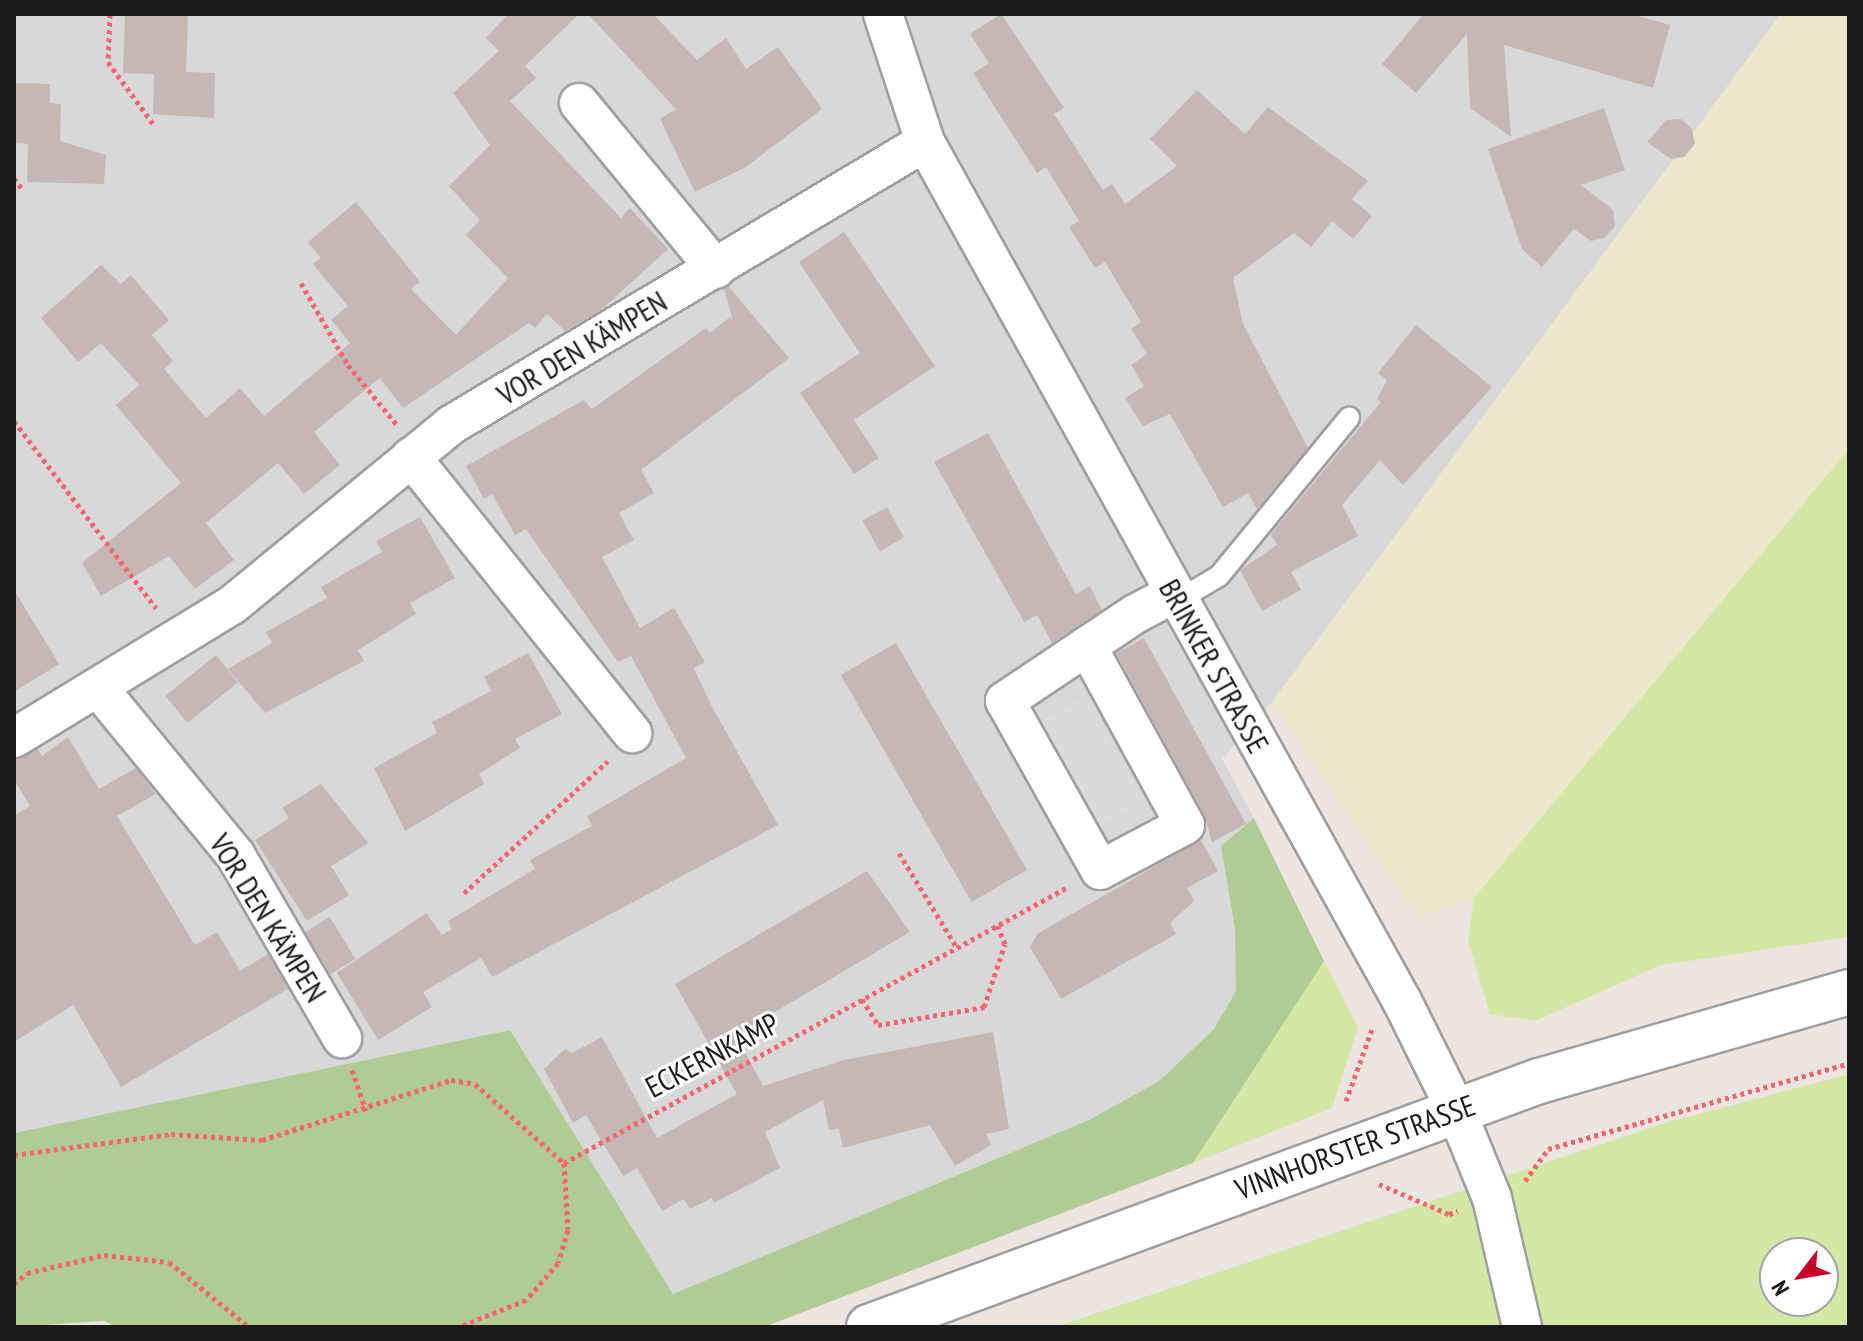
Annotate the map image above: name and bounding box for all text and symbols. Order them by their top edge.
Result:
street label: VOR DEN KÄMPEN [491,283,673,413]
street label: BRINKER STRASSE [1152,573,1276,759]
street label: VOR DEN KÄMPEN [202,827,334,1009]
street label: ECKERNKAMP [639,1005,785,1105]
street label: VINNHORSTER STRASSE [1230,1087,1480,1207]
north arrow [1759,1237,1839,1317]
text: N [1765,1276,1795,1301]

